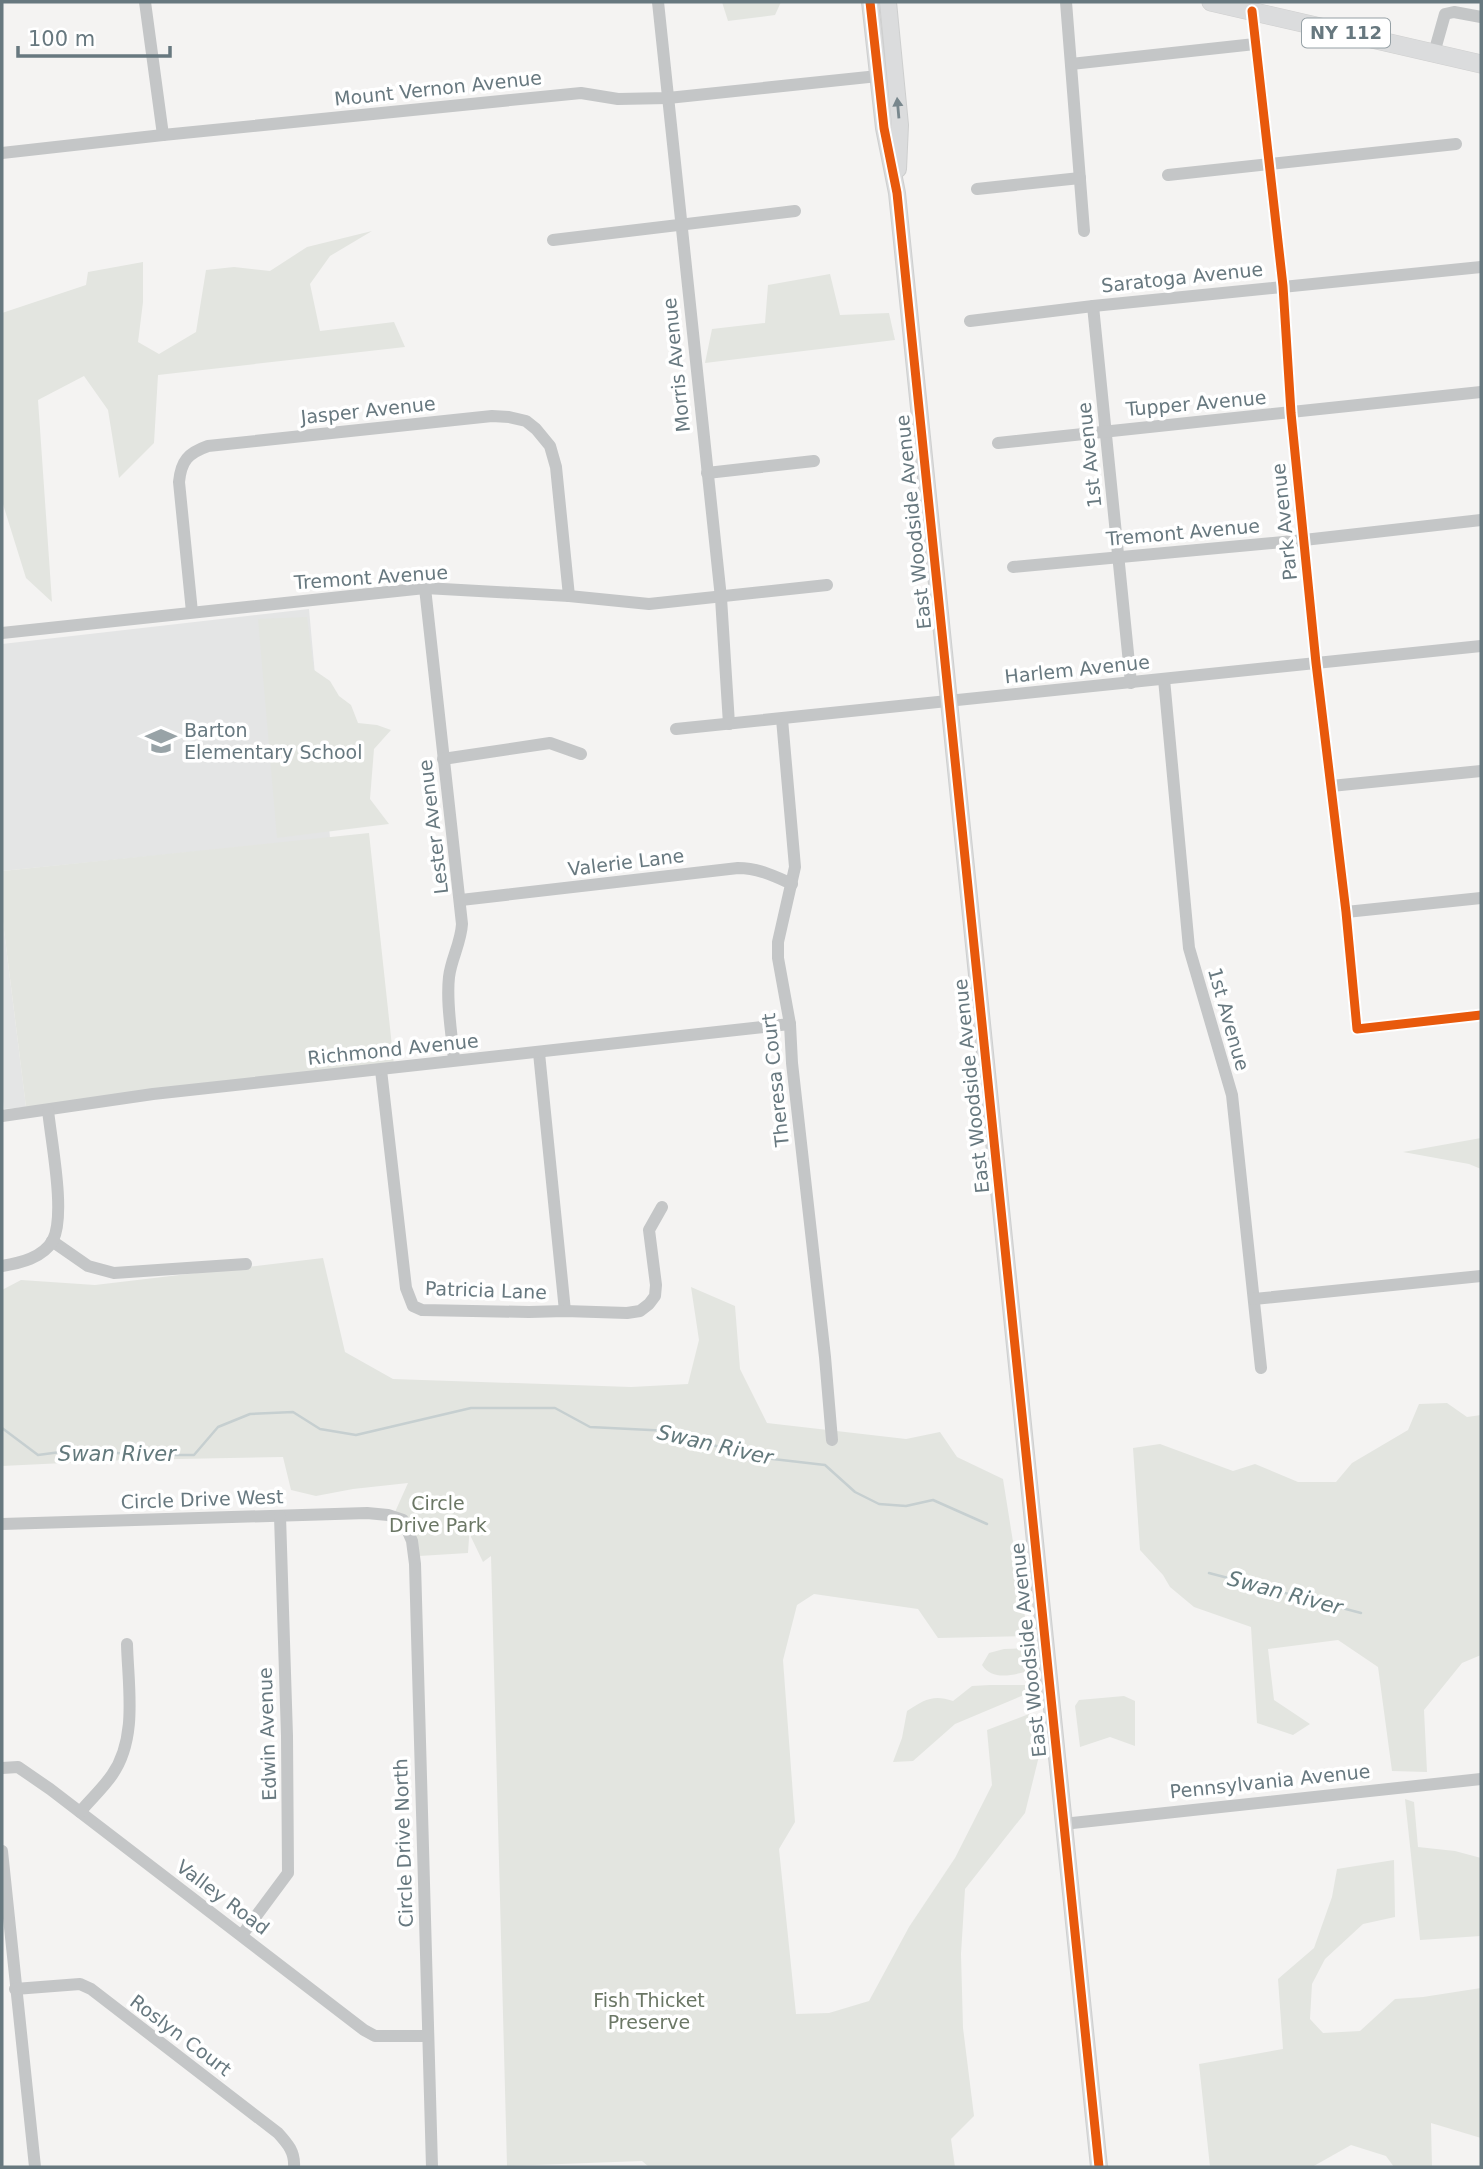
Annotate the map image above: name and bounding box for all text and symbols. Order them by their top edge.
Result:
scale bar [18,14,170,58]
road number: NY 112 [1302,18,1390,48]
text: 100 m [28,27,95,51]
street label: Mount Vernon Avenue [333,66,543,110]
one-way arrow [892,97,903,119]
street label: Saratoga Avenue [1100,258,1264,296]
street label: Morris Avenue [658,297,694,433]
street label: Tupper Avenue [1124,386,1267,420]
street label: Jasper Avenue [299,392,436,428]
street label: 1st Avenue [1073,401,1105,509]
street label: East Woodside Avenue [891,414,935,630]
street label: Park Avenue [1267,462,1301,582]
street label: Tremont Avenue [1104,514,1261,550]
street label: Tremont Avenue [292,561,449,593]
street label: Harlem Avenue [1003,650,1151,688]
place label: Barton Elementary School [184,719,362,763]
school or university icon: Barton Elementary School [144,724,178,758]
street label: Lester Avenue [414,758,452,896]
street label: Valerie Lane [567,844,685,880]
street label: 1st Avenue [1204,965,1254,1073]
street label: East Woodside Avenue [949,978,993,1194]
street label: Theresa Court [757,1012,793,1149]
street label: Richmond Avenue [306,1029,480,1069]
street label: Patricia Lane [425,1277,547,1303]
water label: Swan River [655,1420,776,1470]
water label: Swan River [58,1442,177,1466]
street label: Circle Drive West [120,1485,284,1513]
park label: Circle Drive Park [389,1492,487,1536]
street label: East Woodside Avenue [1006,1542,1050,1758]
water label: Swan River [1225,1566,1346,1620]
street label: Edwin Avenue [254,1667,280,1801]
street label: Circle Drive North [389,1758,417,1928]
street label: Pennsylvania Avenue [1169,1760,1371,1802]
street label: Valley Road [172,1855,274,1939]
park label: Fish Thicket Preserve [593,1989,705,2033]
street label: Roslyn Court [126,1990,236,2080]

